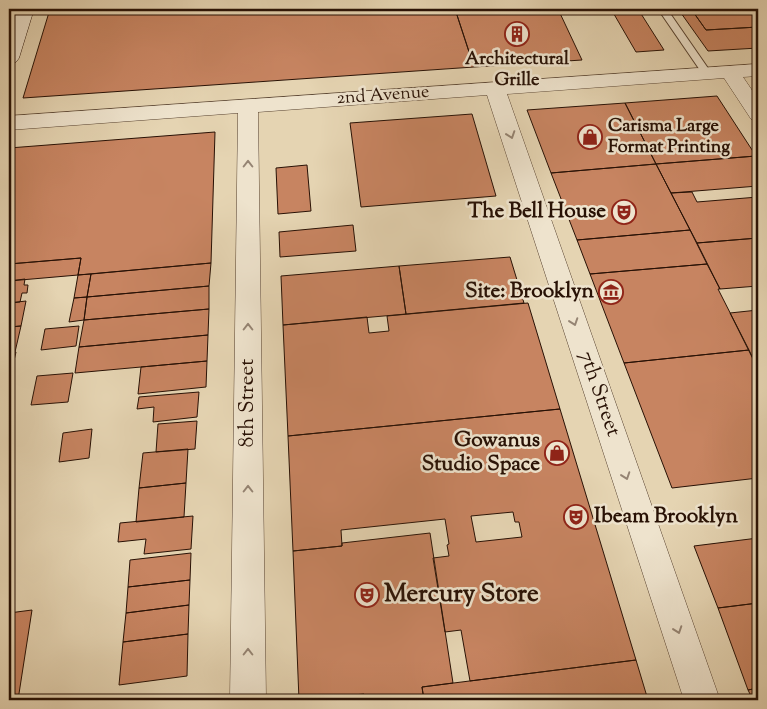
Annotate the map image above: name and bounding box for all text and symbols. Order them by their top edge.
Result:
building icon: Architectural Grille [504,21,530,47]
place label: Architectural Grille [465,47,570,94]
street label: 2nd Avenue [336,80,430,112]
place label: Carisma Large Format Printing [608,114,730,161]
shop icon: Carisma Large Format Printing [577,124,603,150]
one-way arrow [505,130,515,138]
one-way arrow [243,160,253,168]
place label: The Bell House [468,197,606,227]
theatre icon: The Bell House [611,199,637,225]
place label: Site: Brooklyn [465,277,595,307]
museum icon: Site: Brooklyn [598,279,624,305]
one-way arrow [568,317,578,326]
one-way arrow [243,322,253,330]
street label: 7th Street [570,347,628,441]
street label: 8th Street [233,359,263,447]
place label: Gowanus Studio Space [422,426,540,480]
shop icon: Gowanus Studio Space [544,440,570,466]
one-way arrow [620,471,630,479]
one-way arrow [243,485,253,492]
place label: Ibeam Brooklyn [594,502,739,532]
theatre icon: Ibeam Brooklyn [563,504,589,530]
place label: Mercury Store [384,577,539,613]
theatre icon: Mercury Store [354,582,380,608]
one-way arrow [672,625,682,633]
one-way arrow [243,647,253,655]

